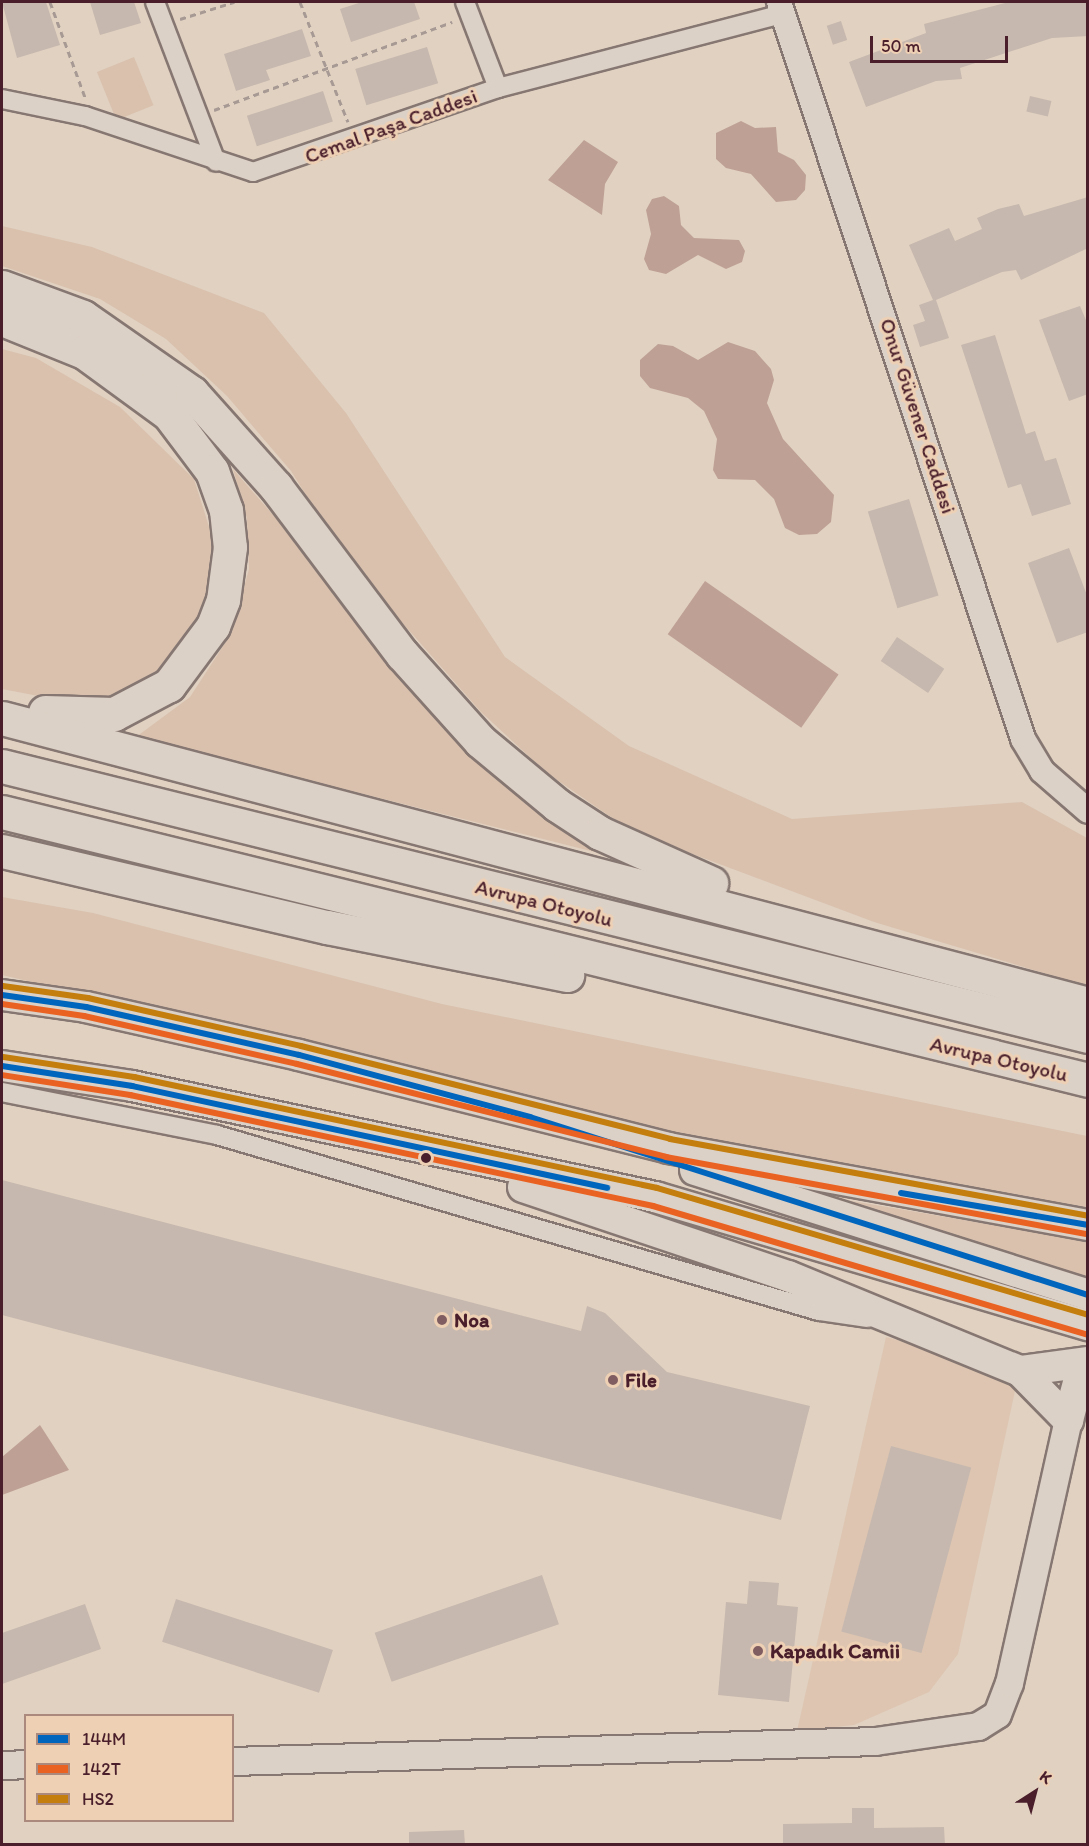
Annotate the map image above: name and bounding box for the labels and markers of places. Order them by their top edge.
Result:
unlabelled marker [420,1152,432,1164]
place label: Noa [454,1307,489,1333]
marker: Noa [435,1313,449,1327]
place label: File [625,1367,657,1393]
marker: File [606,1373,620,1387]
place label: Kapadık Camii [770,1638,901,1664]
marker: Kapadık Camii [751,1644,765,1658]

